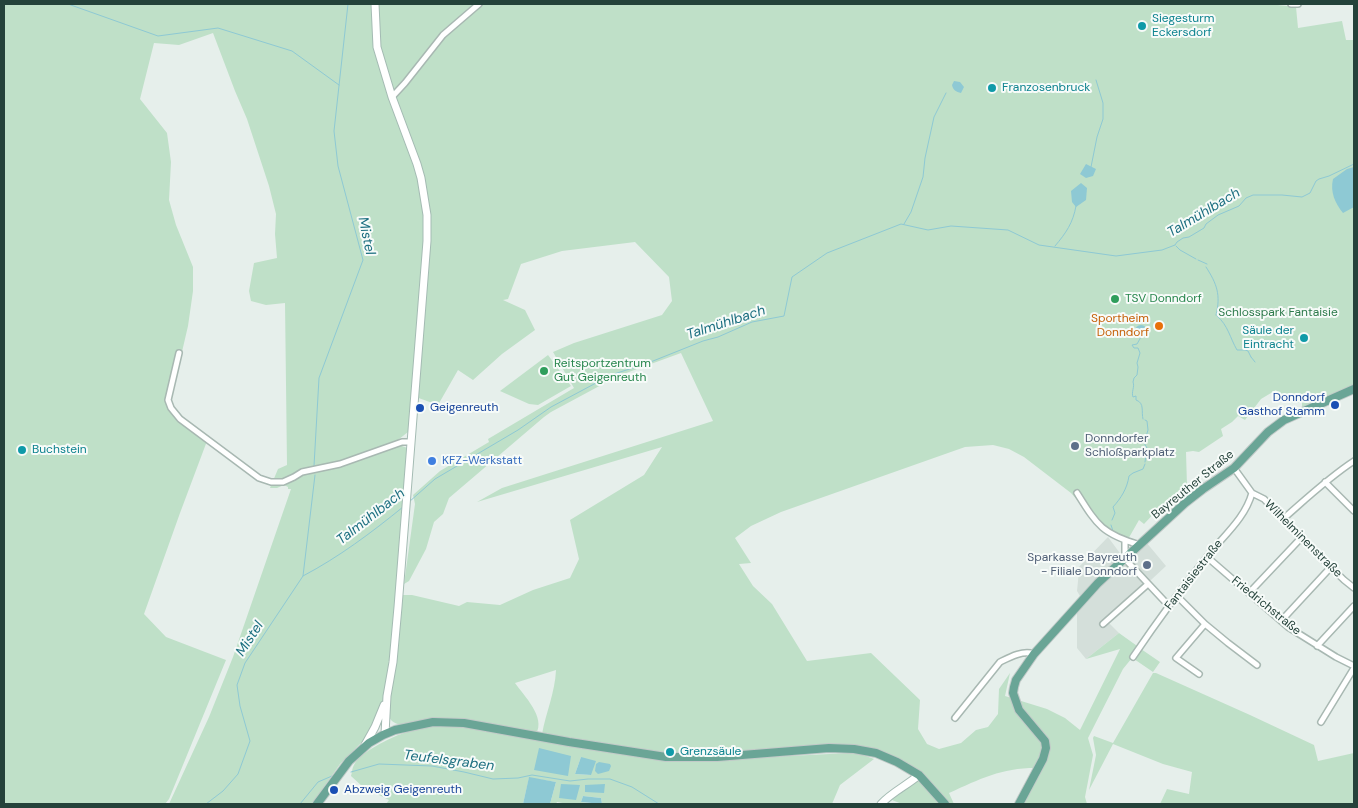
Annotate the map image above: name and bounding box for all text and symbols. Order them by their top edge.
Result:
place label: Siegesturm Eckersdorf [1152,12,1214,40]
marker: Siegesturm Eckersdorf [1136,20,1148,32]
place label: Franzosenbruck [1002,81,1090,95]
marker: Franzosenbruck [986,82,998,94]
water label: Talmühlbach [1165,185,1243,241]
water label: Mistel [354,216,378,256]
place label: TSV Donndorf [1125,292,1202,306]
marker: TSV Donndorf [1109,293,1121,305]
water label: Talmühlbach [684,302,768,344]
park label: Schlosspark Fantaisie [1218,306,1338,320]
place label: Sportheim Donndorf [1091,312,1149,340]
marker: Sportheim Donndorf [1153,320,1165,332]
place label: Säule der Eintracht [1242,324,1294,352]
marker: Säule der Eintracht [1298,332,1310,344]
place label: Reitsportzentrum Gut Geigenreuth [554,357,651,385]
marker: Reitsportzentrum Gut Geigenreuth [538,365,550,377]
place label: Donndorf Gasthof Stamm [1238,391,1325,419]
marker: Donndorf Gasthof Stamm [1329,399,1341,411]
place label: Geigenreuth [430,401,498,415]
marker: Geigenreuth [414,402,426,414]
place label: Donndorfer Schloßparkplatz [1085,432,1175,460]
marker: Donndorfer Schloßparkplatz [1069,440,1081,452]
place label: Buchstein [32,443,87,457]
marker: Buchstein [16,444,28,456]
street label: Bayreuther Straße [1149,447,1237,523]
place label: KFZ-Werkstatt [442,454,522,468]
marker: KFZ-Werkstatt [426,455,438,467]
water label: Talmühlbach [334,485,408,549]
street label: Wilhelminenstraße [1261,497,1345,581]
street label: Fantaisiestraße [1162,537,1226,613]
place label: Sparkasse Bayreuth - Filiale Donndorf [1027,551,1137,579]
marker: Sparkasse Bayreuth - Filiale Donndorf [1141,559,1153,571]
street label: Friedrichstraße [1228,574,1304,638]
water label: Mistel [233,618,267,660]
place label: Grenzsäule [680,745,741,759]
marker: Grenzsäule [664,746,676,758]
water label: Teufelsgraben [403,747,495,775]
place label: Abzweig Geigenreuth [344,783,462,797]
marker: Abzweig Geigenreuth [328,784,340,796]

